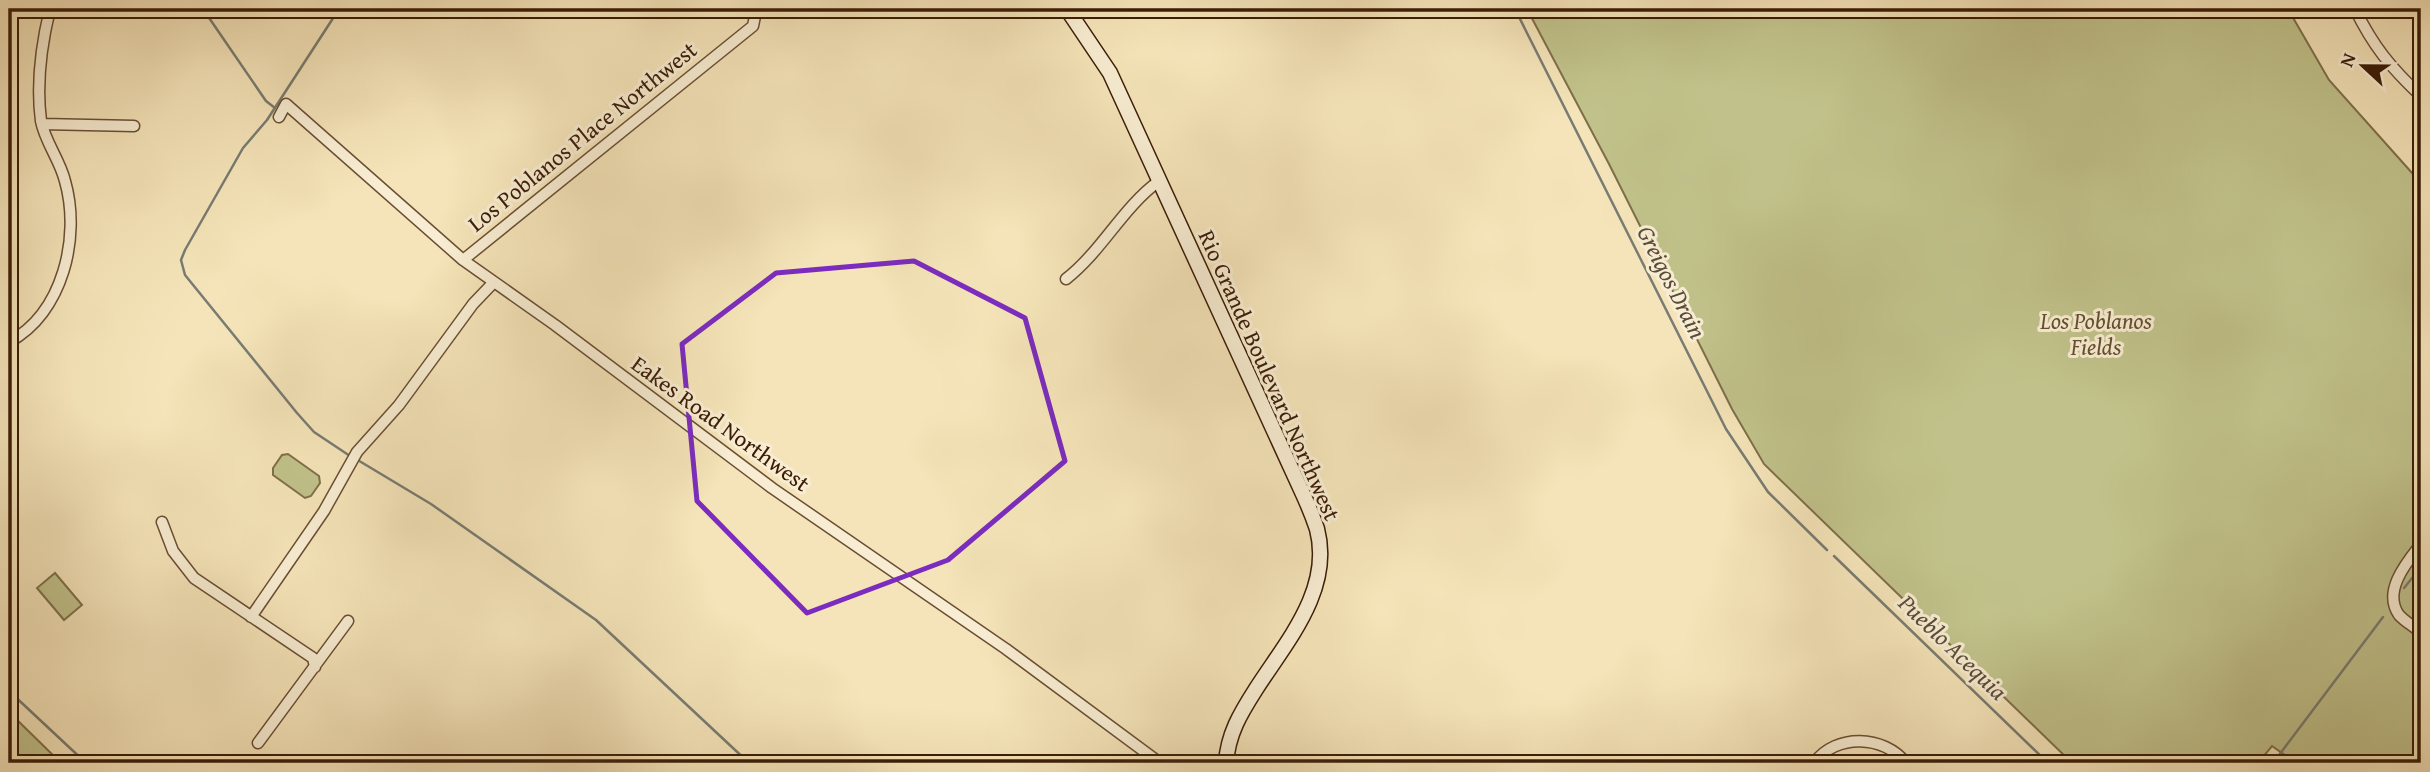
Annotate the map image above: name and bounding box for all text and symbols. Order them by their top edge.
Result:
north arrow [2328,32,2398,102]
street label: Los Poblanos Place Northwest [460,33,704,239]
text: N [2332,48,2363,71]
water label: Greigos Drain [1629,219,1715,345]
street label: Rio Grande Boulevard Northwest [1191,224,1349,526]
park label: Los Poblanos Fields [2039,304,2152,363]
street label: Eakes Road Northwest [625,347,817,499]
water label: Pueblo Acequia [1890,585,2015,708]

